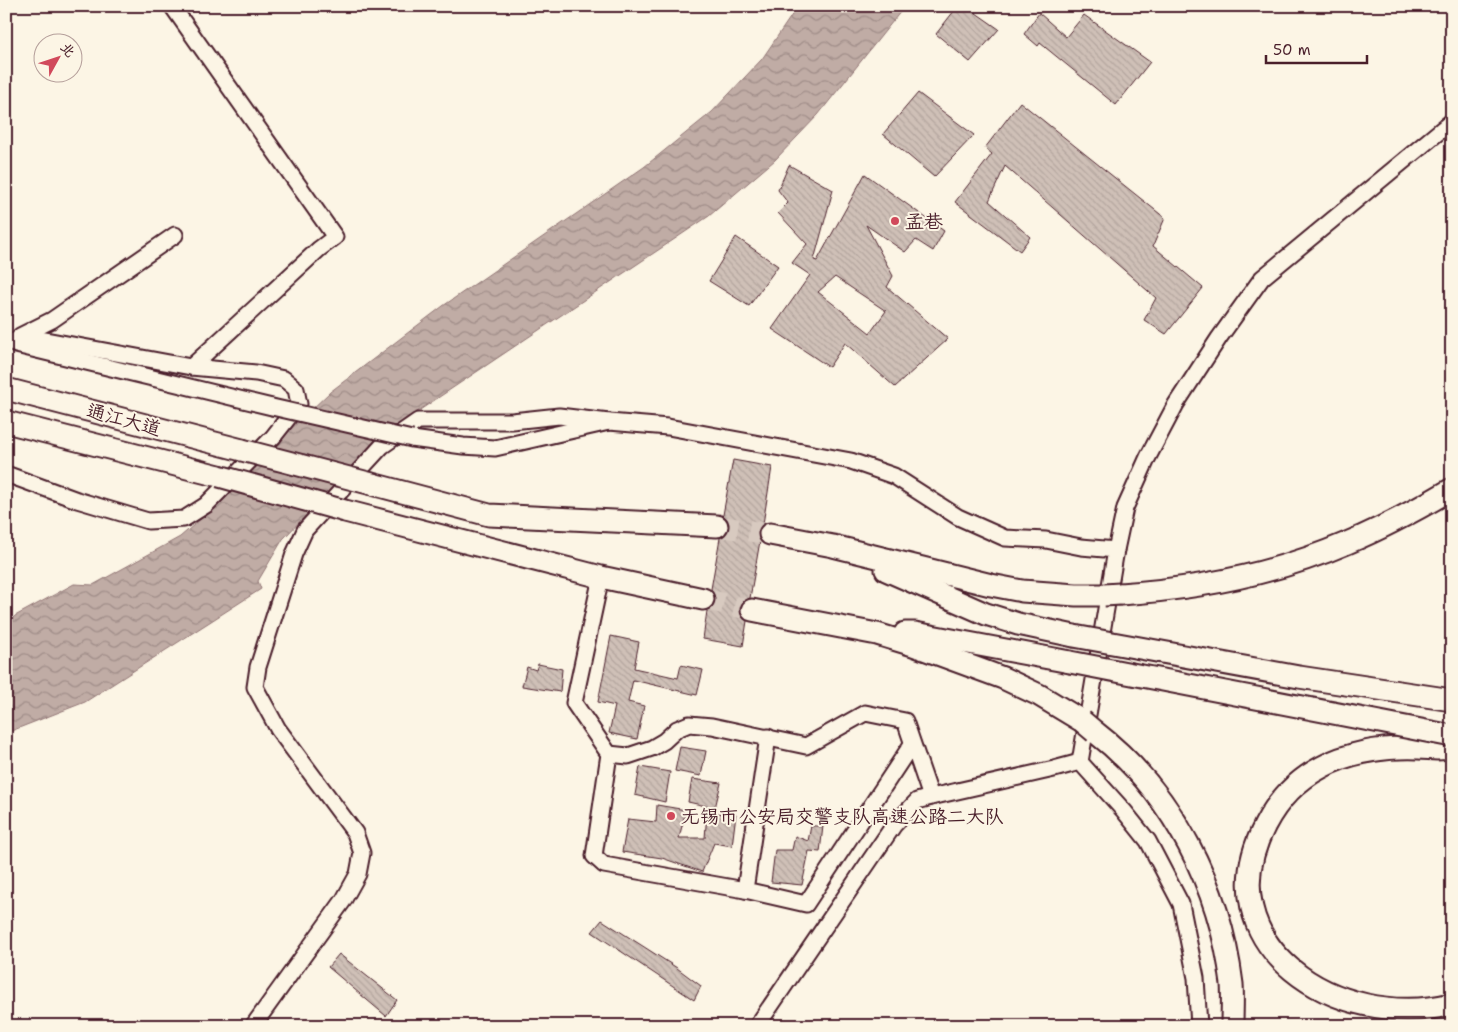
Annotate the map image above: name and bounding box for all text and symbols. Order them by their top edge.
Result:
north arrow [32,32,82,82]
scale bar [1266,32,1367,64]
text: 北 [57,38,79,61]
text: 50 m [1273,40,1311,60]
place label: 孟巷 [905,209,943,234]
marker: 孟巷 [889,215,901,227]
street label: 通江大道 [84,398,164,441]
place label: 无锡市公安局交警支队高速公路二大队 [681,804,1004,829]
marker: 无锡市公安局交警支队高速公路二大队 [665,810,677,822]

